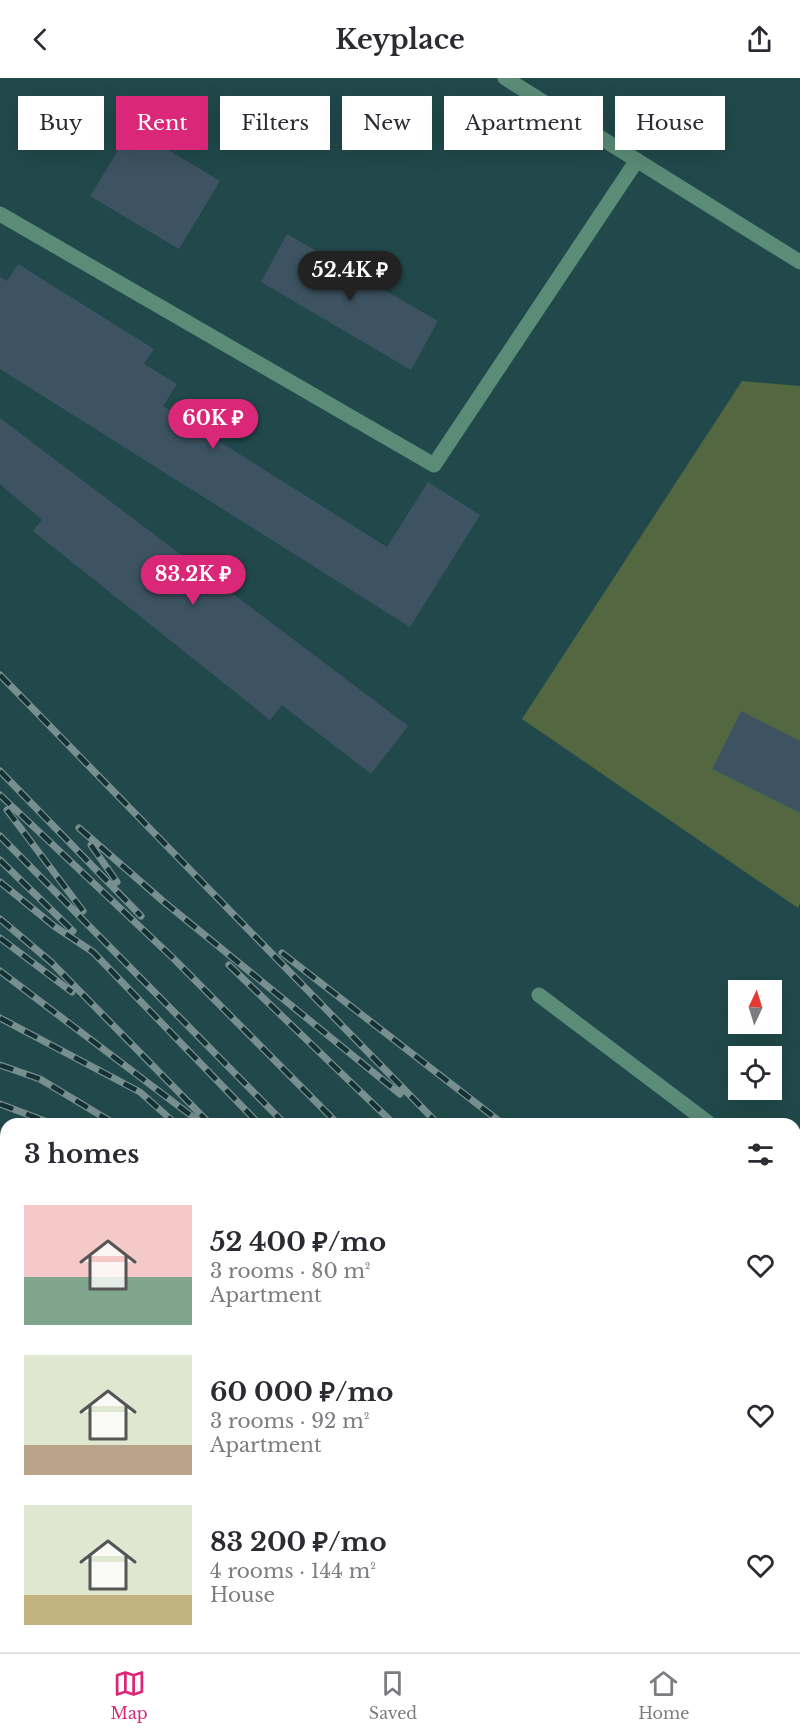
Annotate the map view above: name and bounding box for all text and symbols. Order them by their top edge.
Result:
icon: back [24,23,57,56]
text: Keyplace [335,23,465,56]
icon: share [743,23,776,56]
chip: Buy [18,96,104,150]
chip: Rent [116,96,208,150]
chip: Filters [220,96,330,150]
chip: New [342,96,432,150]
chip: Apartment [444,96,603,150]
chip: House [615,96,725,150]
pin: 52.4K ₽ [295,251,405,302]
text: 52.4K ₽ [312,258,388,282]
pin: 60K ₽ [171,399,255,450]
text: 60K ₽ [182,406,244,430]
pin: 83.2K ₽ [138,555,248,606]
text: 83.2K ₽ [155,562,231,586]
north arrow [728,980,782,1034]
map controls [728,980,782,1100]
button: locate [728,1046,782,1100]
text: 3 homes [24,1138,139,1170]
icon: filters [744,1138,777,1171]
text: 52 400 ₽/mo [210,1226,386,1258]
icon: home [72,1229,144,1301]
icon: heart [744,1249,777,1282]
text: 3 rooms · 80 m² [210,1259,371,1283]
text: Apartment [210,1283,321,1307]
text: 60 000 ₽/mo [210,1376,393,1408]
icon: home [72,1379,144,1451]
icon: heart [744,1399,777,1432]
text: 3 rooms · 92 m² [210,1409,369,1433]
text: Apartment [210,1433,321,1457]
text: 83 200 ₽/mo [210,1526,387,1558]
icon: home [72,1529,144,1601]
icon: heart [744,1549,777,1582]
text: 4 rooms · 144 m² [210,1559,376,1583]
text: House [210,1583,275,1607]
tab: Map [111,1667,148,1723]
tab: Saved [369,1667,417,1723]
tab: Home [638,1667,689,1723]

